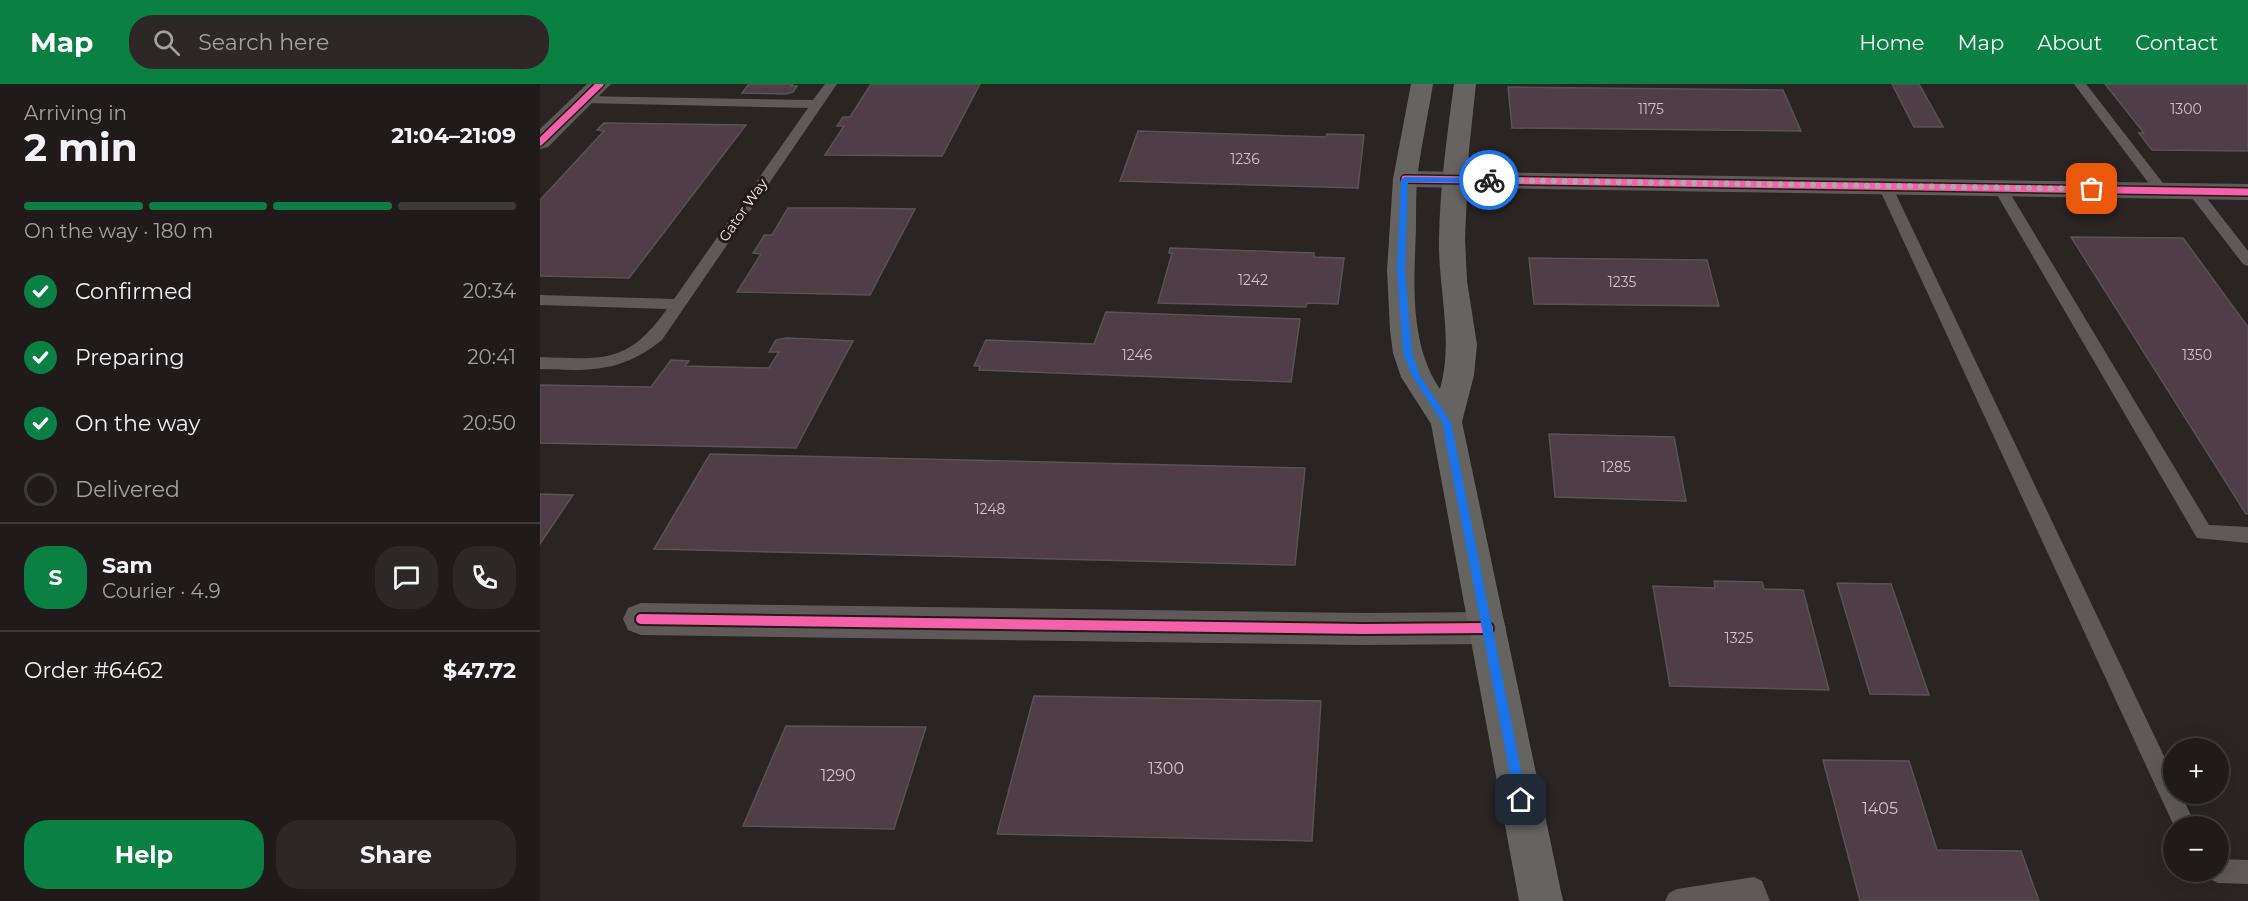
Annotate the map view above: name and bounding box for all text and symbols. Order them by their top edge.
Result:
search box [129,15,549,69]
text: Map [30,25,93,59]
icon: search [150,26,183,59]
text: Search here [198,29,329,56]
text: Home [1859,30,1924,55]
text: Map [1957,30,2004,55]
text: About [2037,30,2102,55]
text: Contact [2135,30,2218,55]
house number: 1175 [1638,100,1664,118]
house number: 1300 [2170,100,2202,118]
text: Arriving in [24,101,127,125]
text: 21:04–21:09 [391,122,516,149]
text: 2 min [24,123,138,171]
house number: 1236 [1230,150,1260,168]
courier [1459,150,1519,210]
pin [2066,163,2117,214]
icon: bike [1473,164,1506,197]
icon: bag [2075,172,2108,205]
street label: Gator Way [715,175,772,245]
text: On the way · 180 m [24,219,213,243]
house number: 1242 [1238,271,1268,289]
house number: 1235 [1608,273,1636,291]
icon: check [24,275,57,308]
text: Confirmed [75,278,192,305]
text: 20:34 [463,279,516,303]
icon: check [24,341,57,374]
text: Preparing [75,344,184,371]
text: 20:41 [467,345,516,369]
house number: 1246 [1122,346,1153,364]
house number: 1350 [2182,346,2212,364]
icon: check [24,407,57,440]
text: On the way [75,410,200,437]
text: 20:50 [463,411,516,435]
house number: 1285 [1601,458,1631,476]
text: Delivered [75,476,180,503]
house number: 1248 [974,500,1006,518]
button: chat [375,546,438,609]
button: phone [453,546,516,609]
text: Sam [102,552,153,579]
text: S [48,564,63,591]
text: Courier · 4.9 [102,579,221,603]
house number: 1325 [1725,629,1753,647]
text: Order #6462 [24,657,163,684]
text: $47.72 [443,657,516,684]
map controls [2163,738,2229,882]
button: + [2163,738,2229,804]
house number: 1300 [1148,759,1184,778]
house number: 1290 [820,766,856,785]
pin [1495,774,1546,825]
icon: home [1504,783,1537,816]
house number: 1405 [1862,799,1898,818]
button: − [2163,816,2229,882]
button: Help [24,820,264,889]
button: Share [276,820,516,889]

